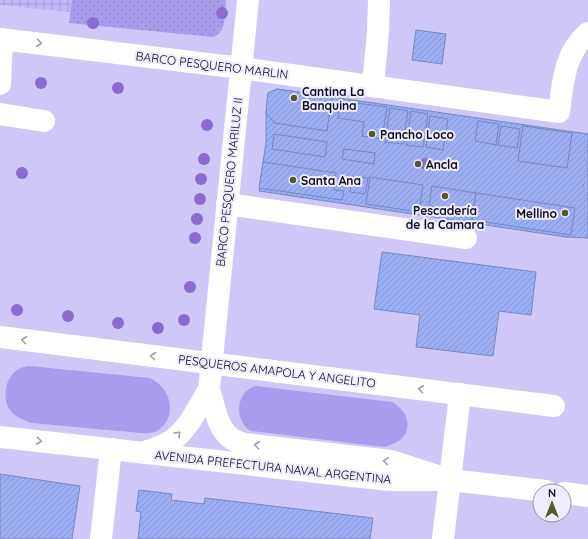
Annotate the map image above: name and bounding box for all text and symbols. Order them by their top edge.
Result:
one-way arrow [36,39,42,48]
street label: BARCO PESQUERO MARLIN [135,48,289,82]
place label: Cantina La Banquina [302,84,364,113]
marker: Cantina La Banquina [289,93,299,103]
street label: BARCO PESQUERO MARILUZ II [213,97,245,267]
place label: Pancho Loco [380,127,454,142]
marker: Pancho Loco [367,129,377,139]
place label: Ancla [426,157,458,172]
marker: Ancla [413,159,423,169]
place label: Santa Ana [301,173,361,188]
marker: Santa Ana [288,175,298,185]
marker: Pescadería de la Camara [440,191,450,201]
place label: Pescadería de la Camara [406,203,484,232]
place label: Mellino [516,206,557,221]
marker: Mellino [560,208,570,218]
one-way arrow [21,336,27,345]
street label: PESQUEROS AMAPOLA Y ANGELITO [177,351,377,391]
one-way arrow [150,352,156,361]
one-way arrow [418,385,424,394]
one-way arrow [173,431,181,439]
one-way arrow [36,436,42,445]
one-way arrow [254,441,260,450]
street label: AVENIDA PREFECTURA NAVAL ARGENTINA [154,447,392,487]
one-way arrow [383,457,389,466]
north arrow [532,483,572,523]
text: N [548,486,556,500]

